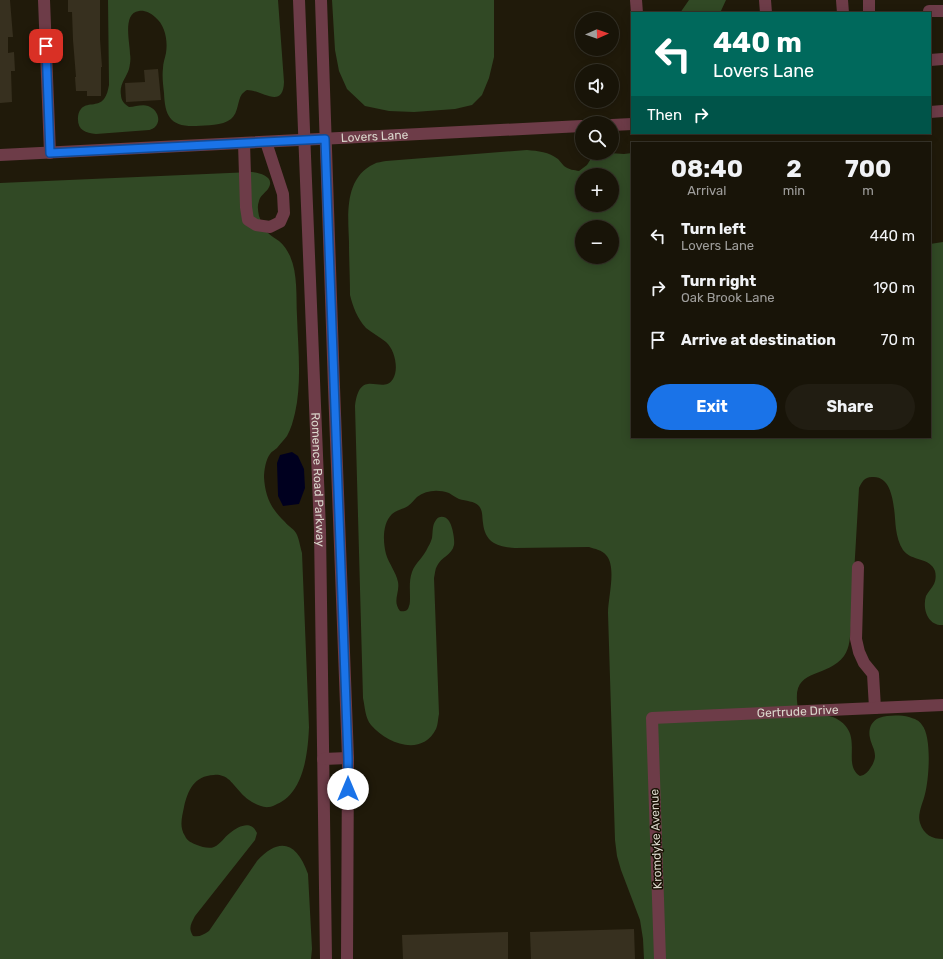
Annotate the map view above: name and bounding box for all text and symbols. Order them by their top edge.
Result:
north arrow [575,12,619,56]
map controls [575,12,619,264]
text: 440 m [713,26,802,59]
icon: left [647,28,699,80]
pin [29,29,63,63]
icon: arrive [35,35,57,57]
text: Lovers Lane [713,60,814,82]
button: sound [575,64,619,108]
icon: right [690,104,712,126]
text: Then [647,106,682,124]
button: search [575,116,619,160]
street label: Lovers Lane [340,128,409,145]
text: 08:40 [671,155,743,183]
text: 2 [786,155,802,183]
text: 700 [845,155,891,183]
button: + [575,168,619,212]
text: Arrival [687,183,726,198]
text: min [783,183,805,198]
text: m [862,183,874,198]
button: − [575,220,619,264]
text: Turn left [681,220,746,238]
icon: left [647,225,669,247]
text: 440 m [870,227,915,245]
text: Lovers Lane [681,238,754,253]
text: Turn right [681,272,756,290]
icon: right [647,277,669,299]
text: 190 m [873,279,915,297]
text: Oak Brook Lane [681,290,775,305]
icon: arrive [647,329,669,351]
text: Arrive at destination [681,331,836,349]
text: 70 m [881,331,915,349]
button: Exit [647,384,777,430]
button: Share [785,384,915,430]
street label: Romence Road Parkway [308,412,327,547]
street label: Gertrude Drive [757,703,839,720]
position arrow [327,768,369,810]
street label: Kromdyke Avenue [647,788,665,889]

